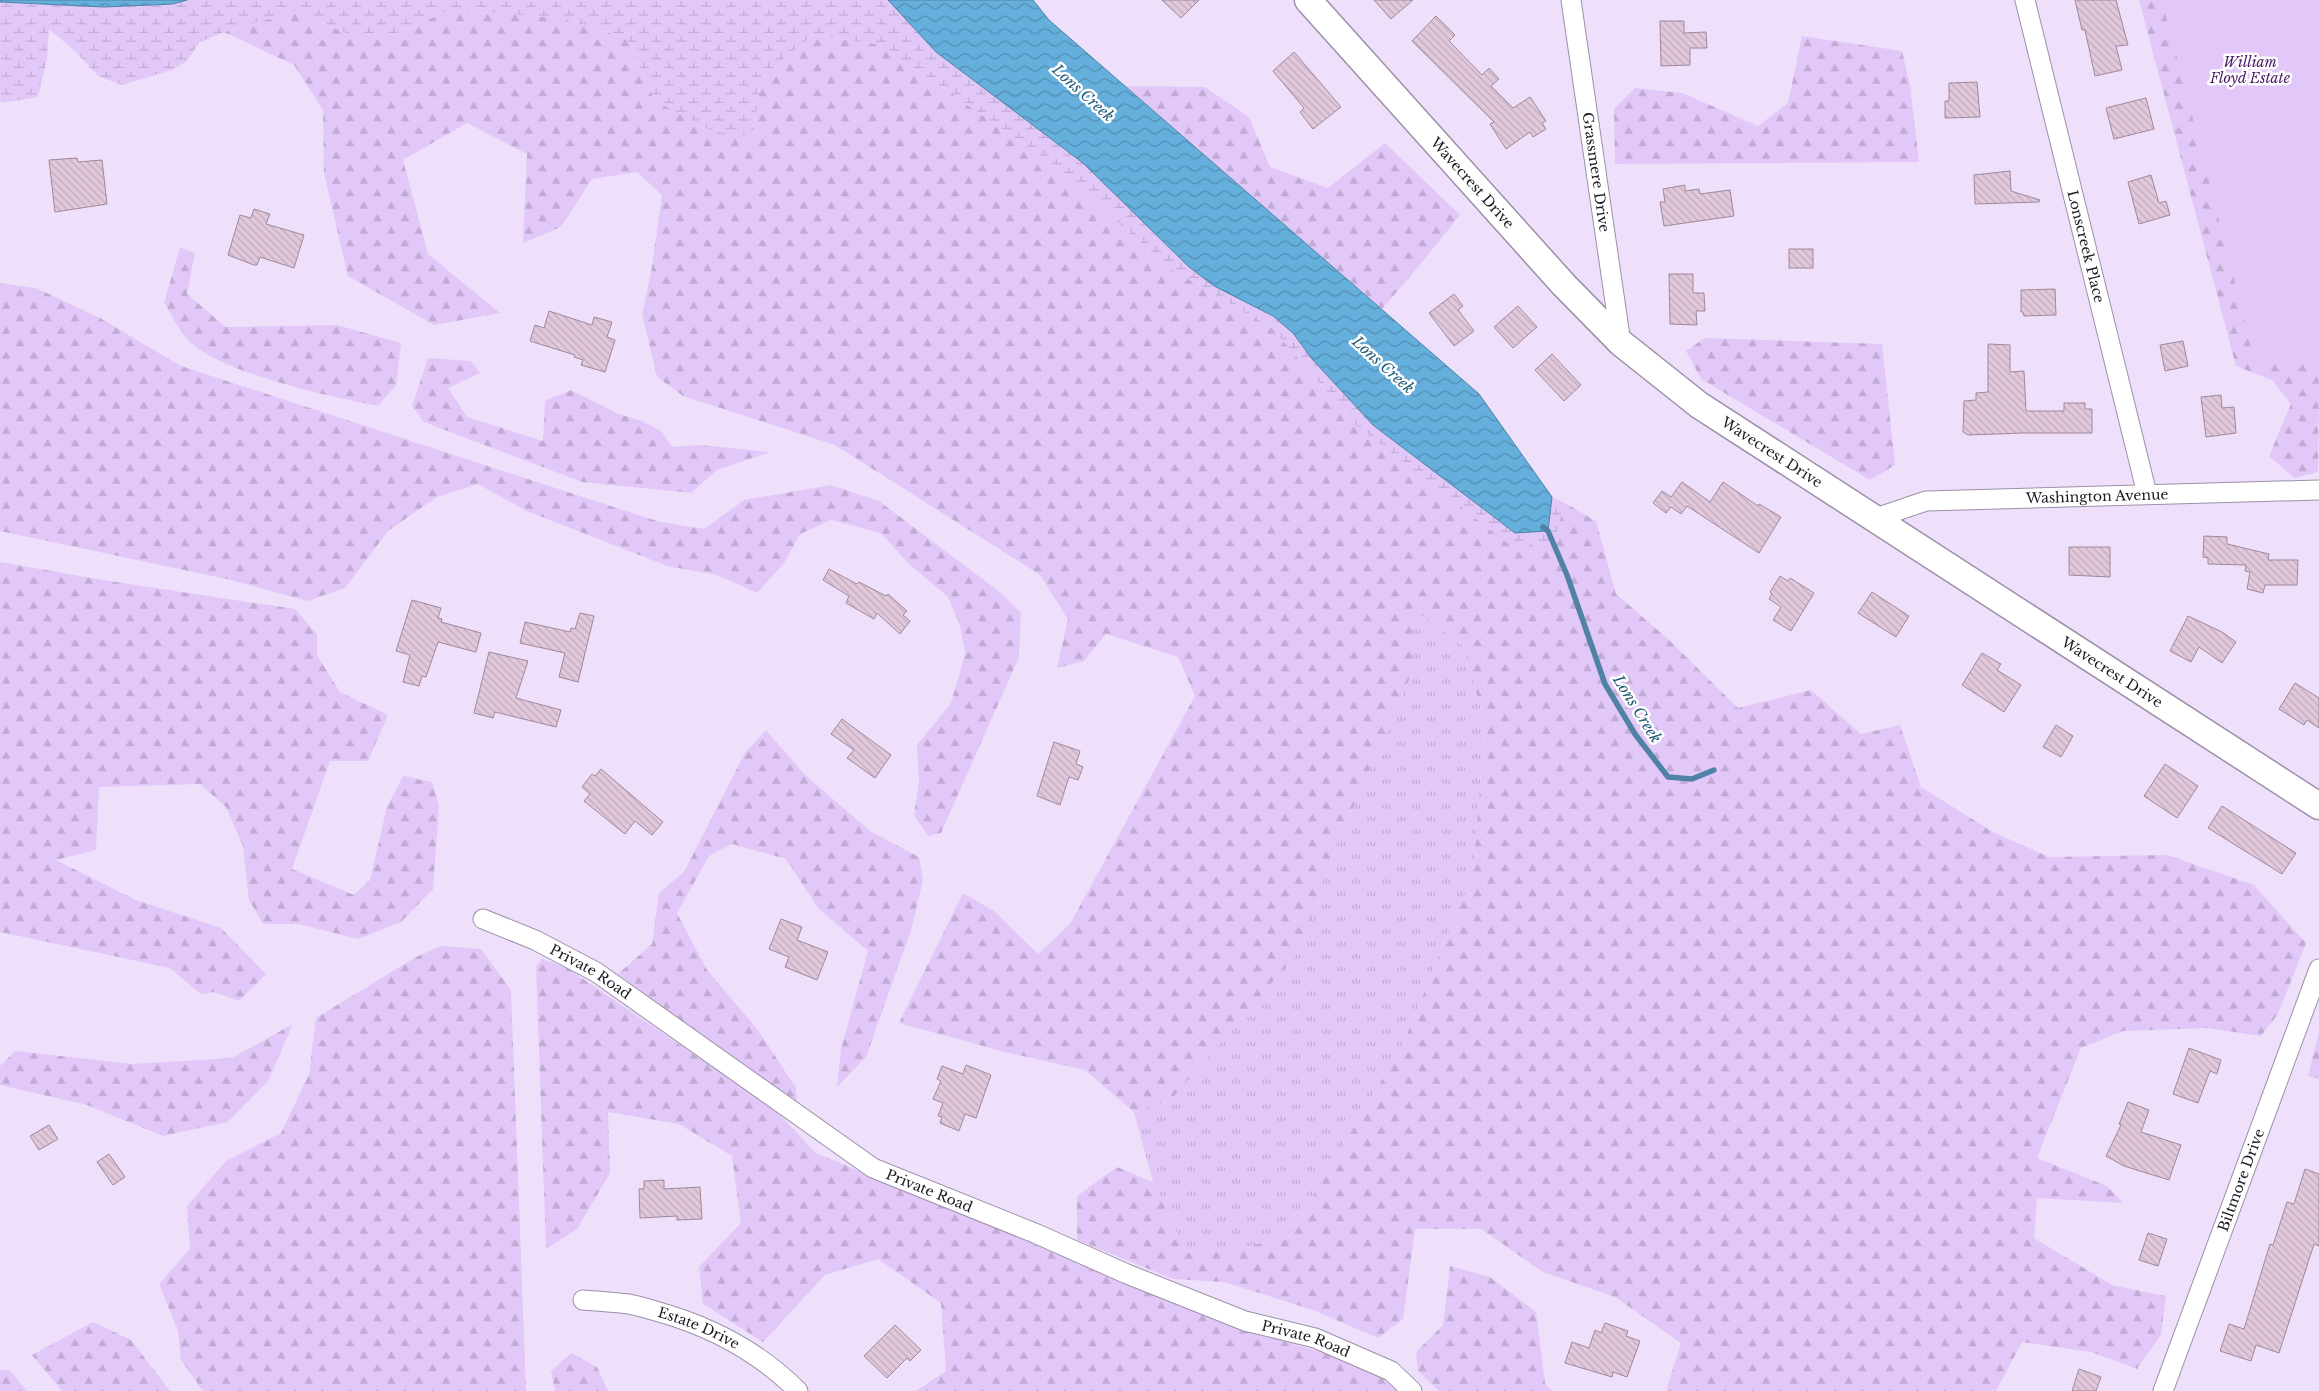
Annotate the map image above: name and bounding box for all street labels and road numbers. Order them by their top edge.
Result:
street label: Grassmere Drive [1578,111,1614,233]
street label: Wavecrest Drive [1426,133,1518,232]
street label: Lonscreek Place [2063,188,2108,305]
street label: Wavecrest Drive [1717,412,1826,491]
street label: Washington Avenue [2025,485,2169,507]
street label: Wavecrest Drive [2057,632,2166,711]
street label: Private Road [547,940,635,1003]
street label: Biltmore Drive [2214,1126,2268,1234]
street label: Private Road [883,1165,976,1216]
street label: Estate Drive [656,1303,743,1353]
street label: Private Road [1260,1316,1353,1361]

